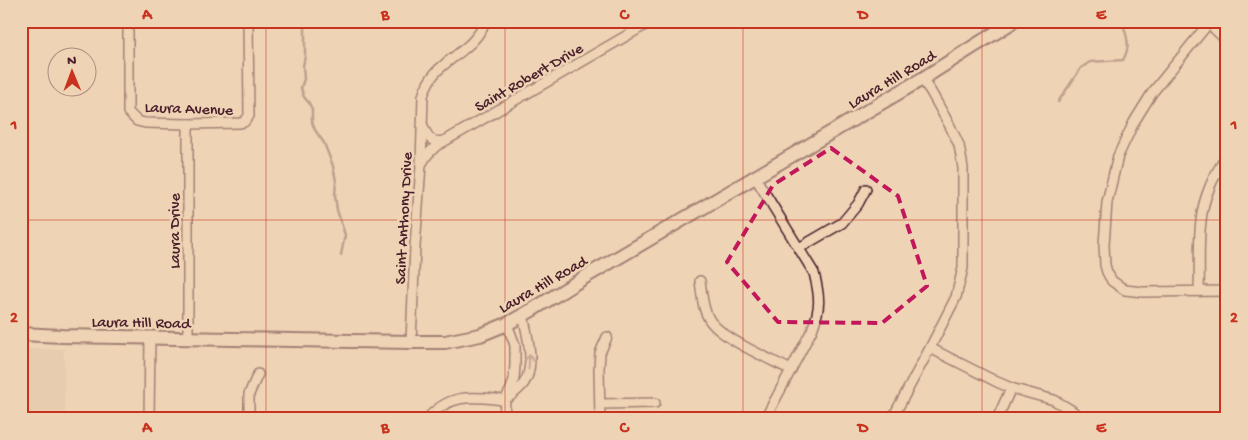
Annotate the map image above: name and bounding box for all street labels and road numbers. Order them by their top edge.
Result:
street label: Saint Robert Drive [472,40,588,118]
street label: Laura Hill Road [845,47,942,115]
street label: Laura Avenue [144,99,234,122]
street label: Saint Anthony Drive [393,151,418,285]
street label: Laura Drive [167,193,186,269]
street label: Laura Hill Road [496,252,593,319]
street label: Laura Hill Road [91,314,192,335]

